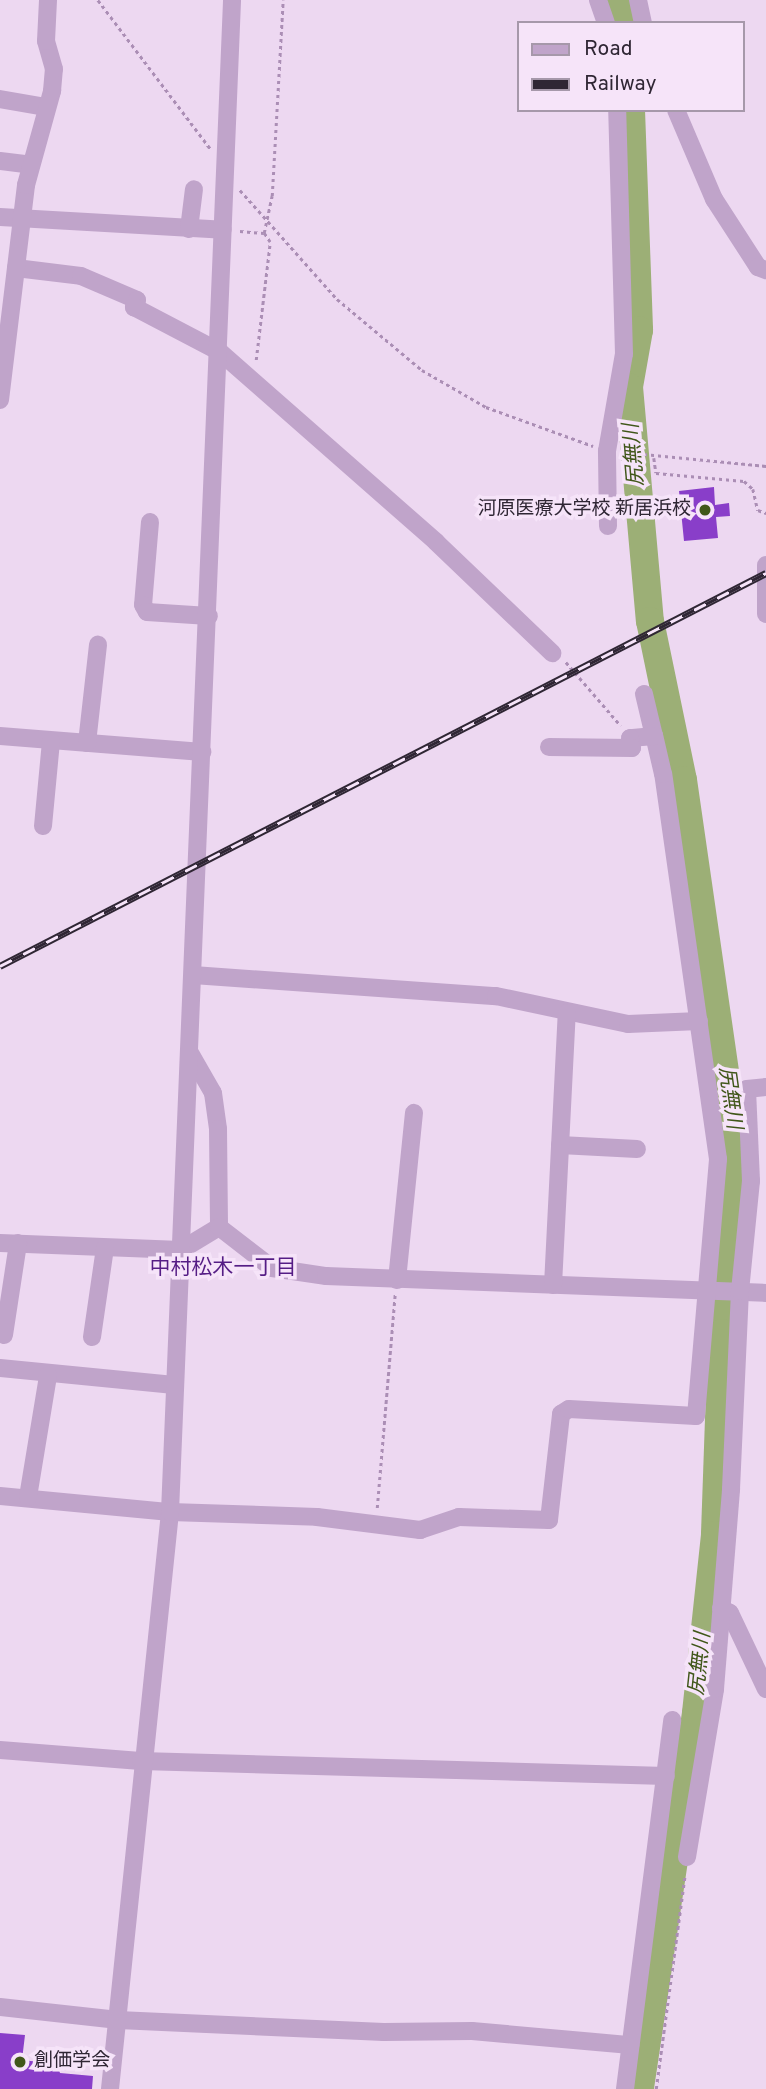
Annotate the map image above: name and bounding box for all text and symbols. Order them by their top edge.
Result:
legend [518,21,745,112]
text: Road [584,36,633,63]
text: Railway [584,71,657,98]
water label: 尻無川 [620,423,650,487]
place label: 河原医療大学校 新居浜校 [478,499,691,521]
marker: 河原医療大学校 新居浜校 [697,502,713,518]
water label: 尻無川 [712,1065,746,1131]
district label: 中村松木一丁目 [150,1256,296,1282]
water label: 尻無川 [685,1631,717,1697]
place label: 創価学会 [34,2051,110,2073]
marker: 創価学会 [12,2054,28,2070]

